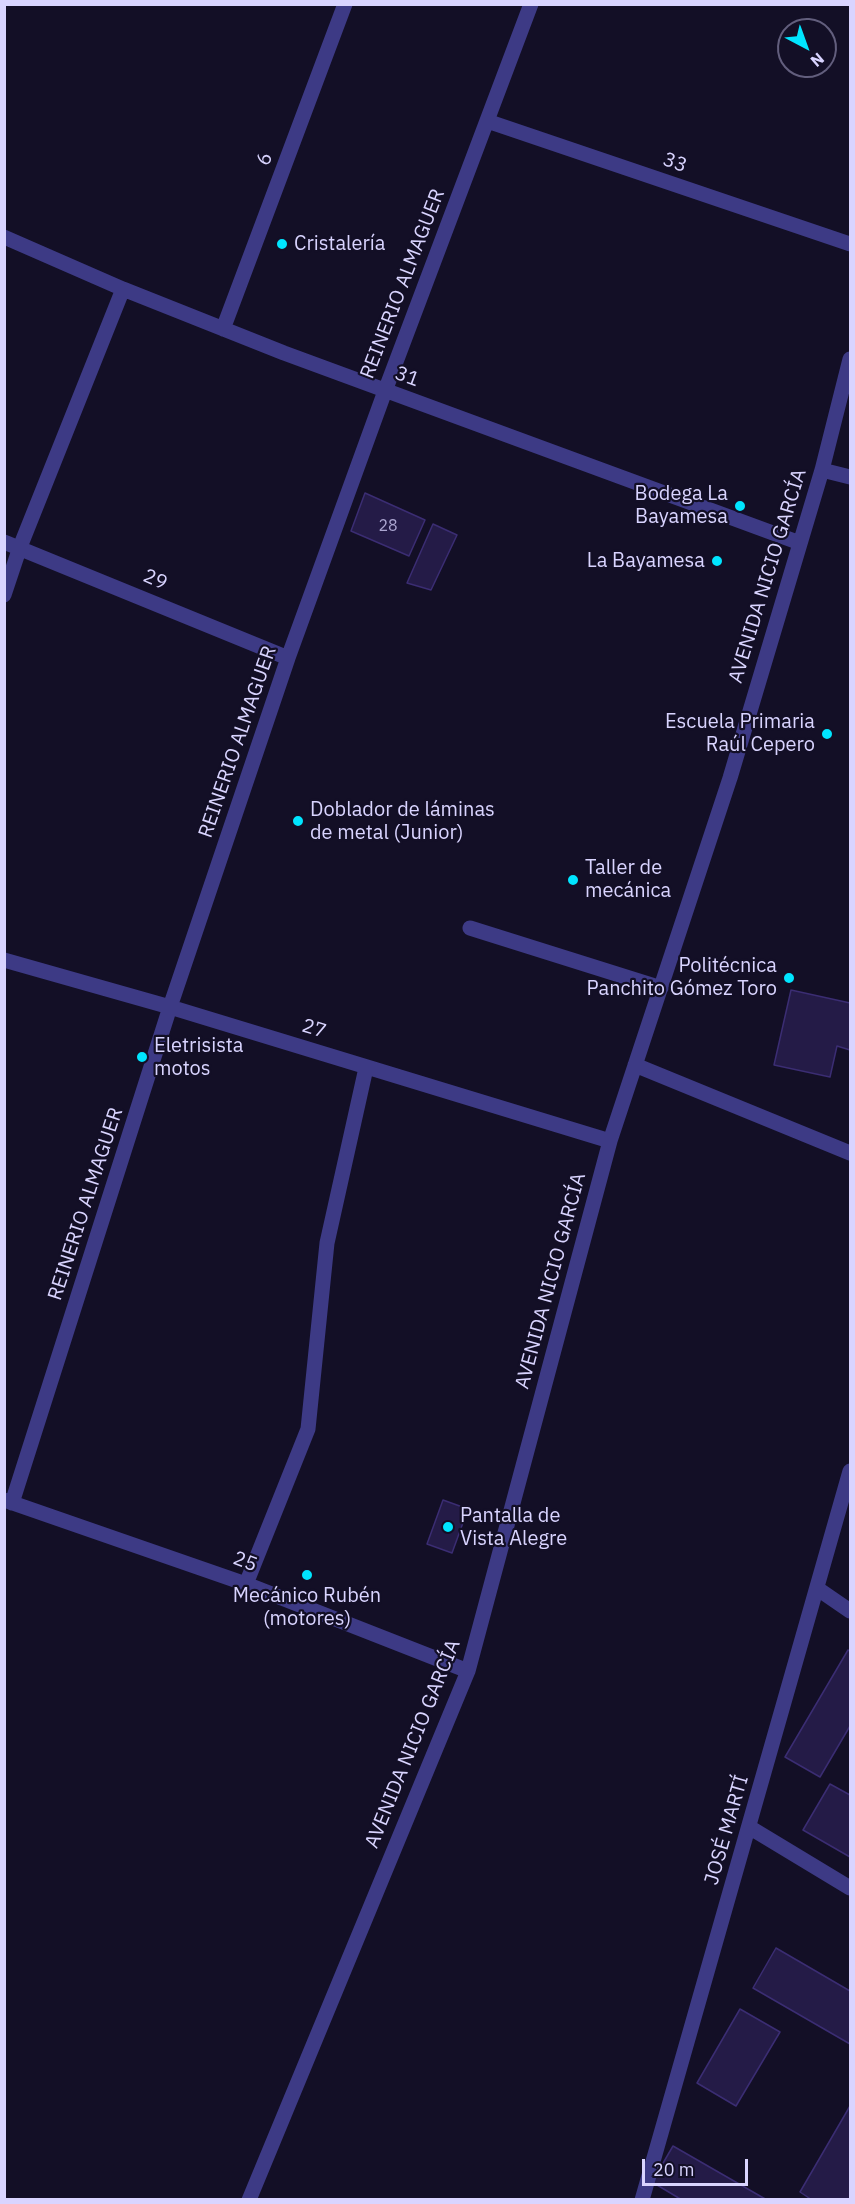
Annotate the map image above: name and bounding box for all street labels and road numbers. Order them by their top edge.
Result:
street label: 33 [660,148,690,178]
street label: 6 [252,149,278,169]
street label: REINERIO ALMAGUER [356,186,450,382]
street label: 31 [392,362,422,392]
street label: AVENIDA NICIO GARCÍA [724,466,812,686]
street label: 29 [139,564,171,596]
street label: REINERIO ALMAGUER [194,643,282,841]
street label: 27 [299,1014,329,1044]
street label: REINERIO ALMAGUER [43,1104,129,1304]
street label: AVENIDA NICIO GARCÍA [511,1170,591,1392]
street label: 25 [230,1547,260,1577]
street label: AVENIDA NICIO GARCÍA [360,1636,466,1852]
street label: JOSÉ MARTÍ [700,1772,754,1888]

